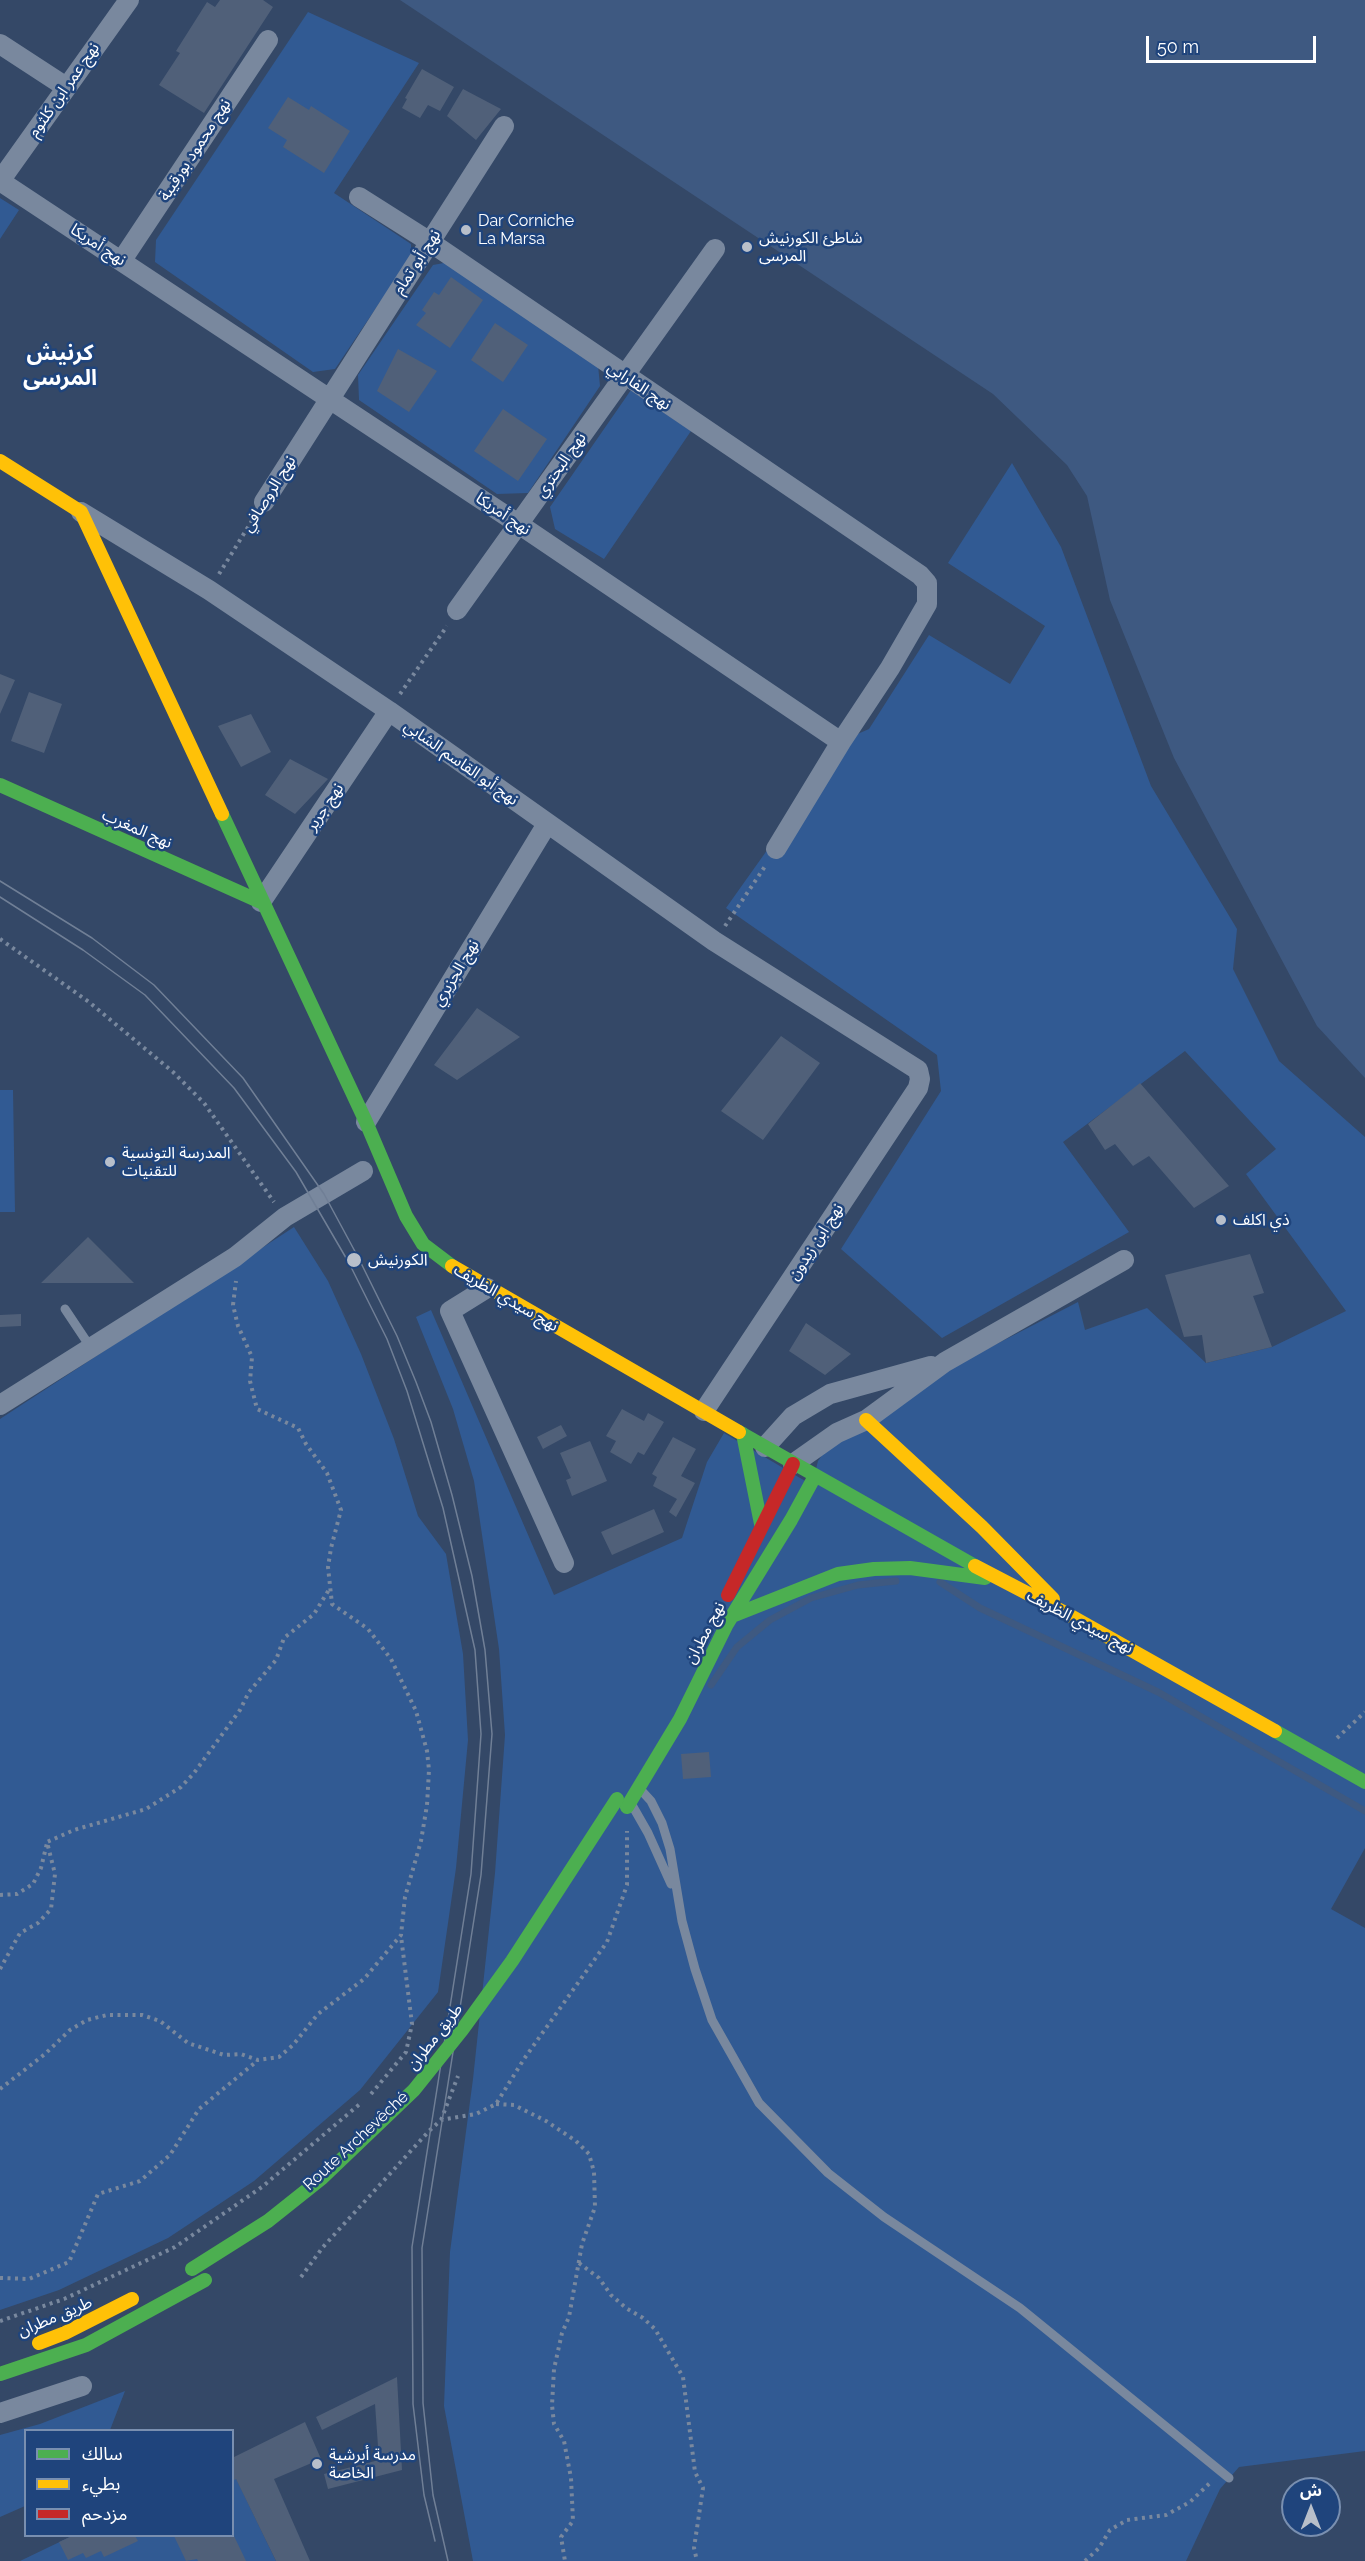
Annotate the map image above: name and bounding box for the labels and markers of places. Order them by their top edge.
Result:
place label: Dar Corniche La Marsa [478,211,574,249]
marker: Dar Corniche La Marsa [459,223,473,237]
place label: شاطئ الكورنيش المرسى [759,228,863,266]
marker: شاطئ الكورنيش المرسى [740,240,754,254]
place label: المدرسة التونسية للتقنيات [122,1143,231,1181]
marker: المدرسة التونسية للتقنيات [103,1155,117,1169]
place label: ذي اكلف [1233,1210,1290,1230]
marker: ذي اكلف [1214,1213,1228,1227]
place label: الكورنيش [368,1250,428,1270]
marker: الكورنيش [345,1251,363,1269]
place label: مدرسة أبرشية الخاصة [329,2445,416,2483]
marker: مدرسة أبرشية الخاصة [310,2457,324,2471]

